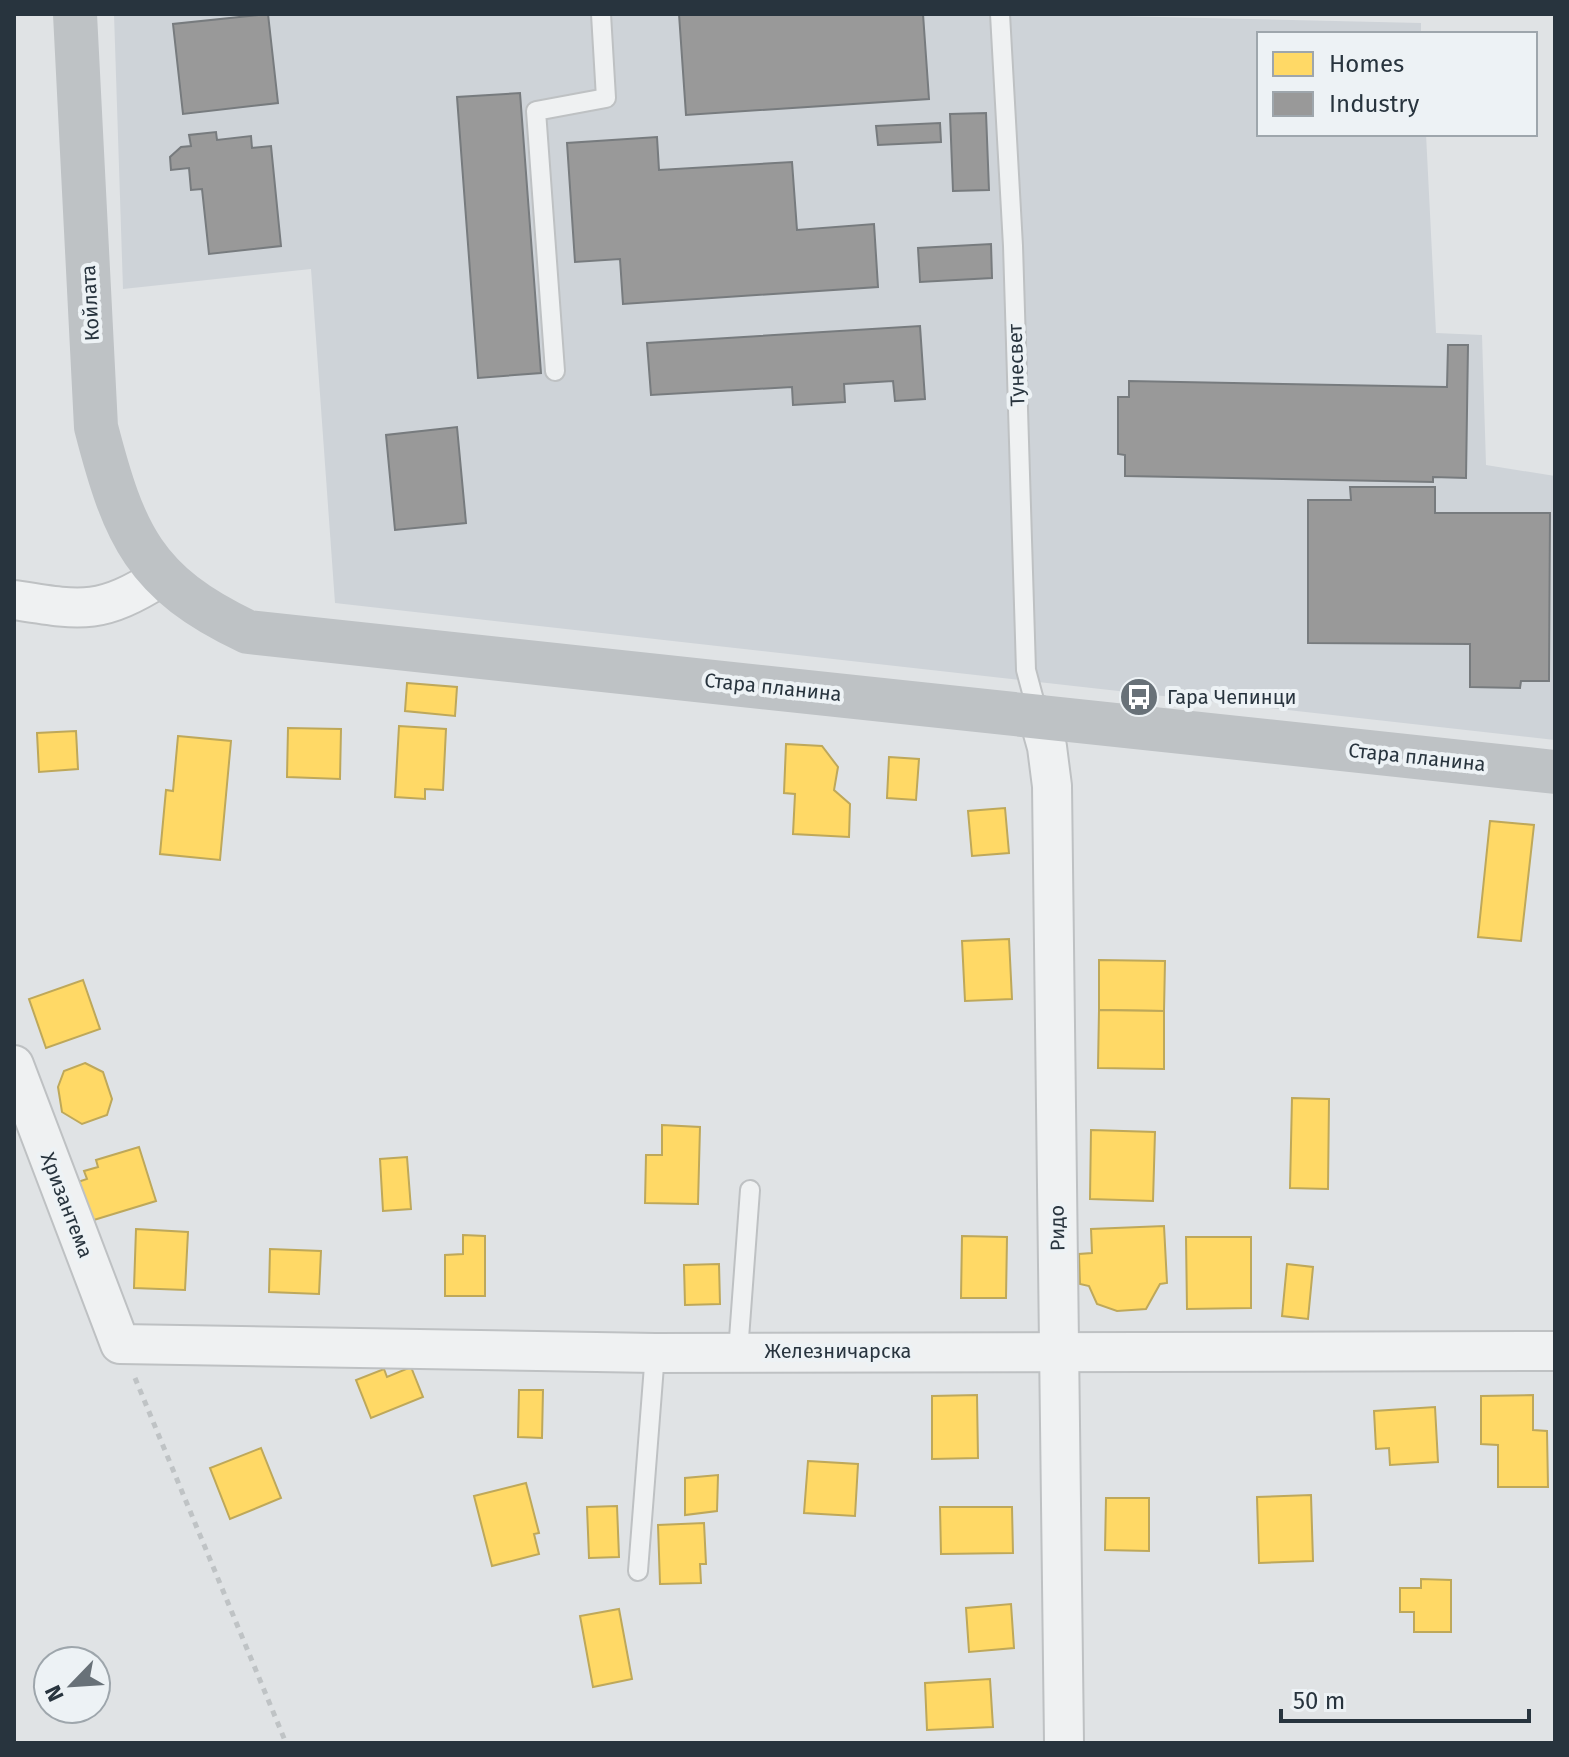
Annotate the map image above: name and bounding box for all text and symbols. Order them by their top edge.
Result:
legend [1257,32,1537,136]
text: Homes [1329,50,1404,78]
text: Industry [1329,90,1420,118]
street label: Койлата [76,264,104,342]
street label: Тунесвет [1003,322,1029,407]
street label: Стара планина [703,668,843,706]
bus stop icon: Гара Чепинци [1118,676,1160,718]
place label: Гара Чепинци [1167,685,1296,709]
street label: Стара планина [1347,738,1487,776]
street label: Хризантема [36,1149,98,1261]
street label: Ридо [1045,1205,1069,1251]
street label: Железничарска [765,1339,911,1363]
north arrow [32,1645,112,1725]
scale bar [1281,1673,1529,1723]
text: N [39,1681,70,1706]
text: 50 m [1293,1687,1345,1715]

